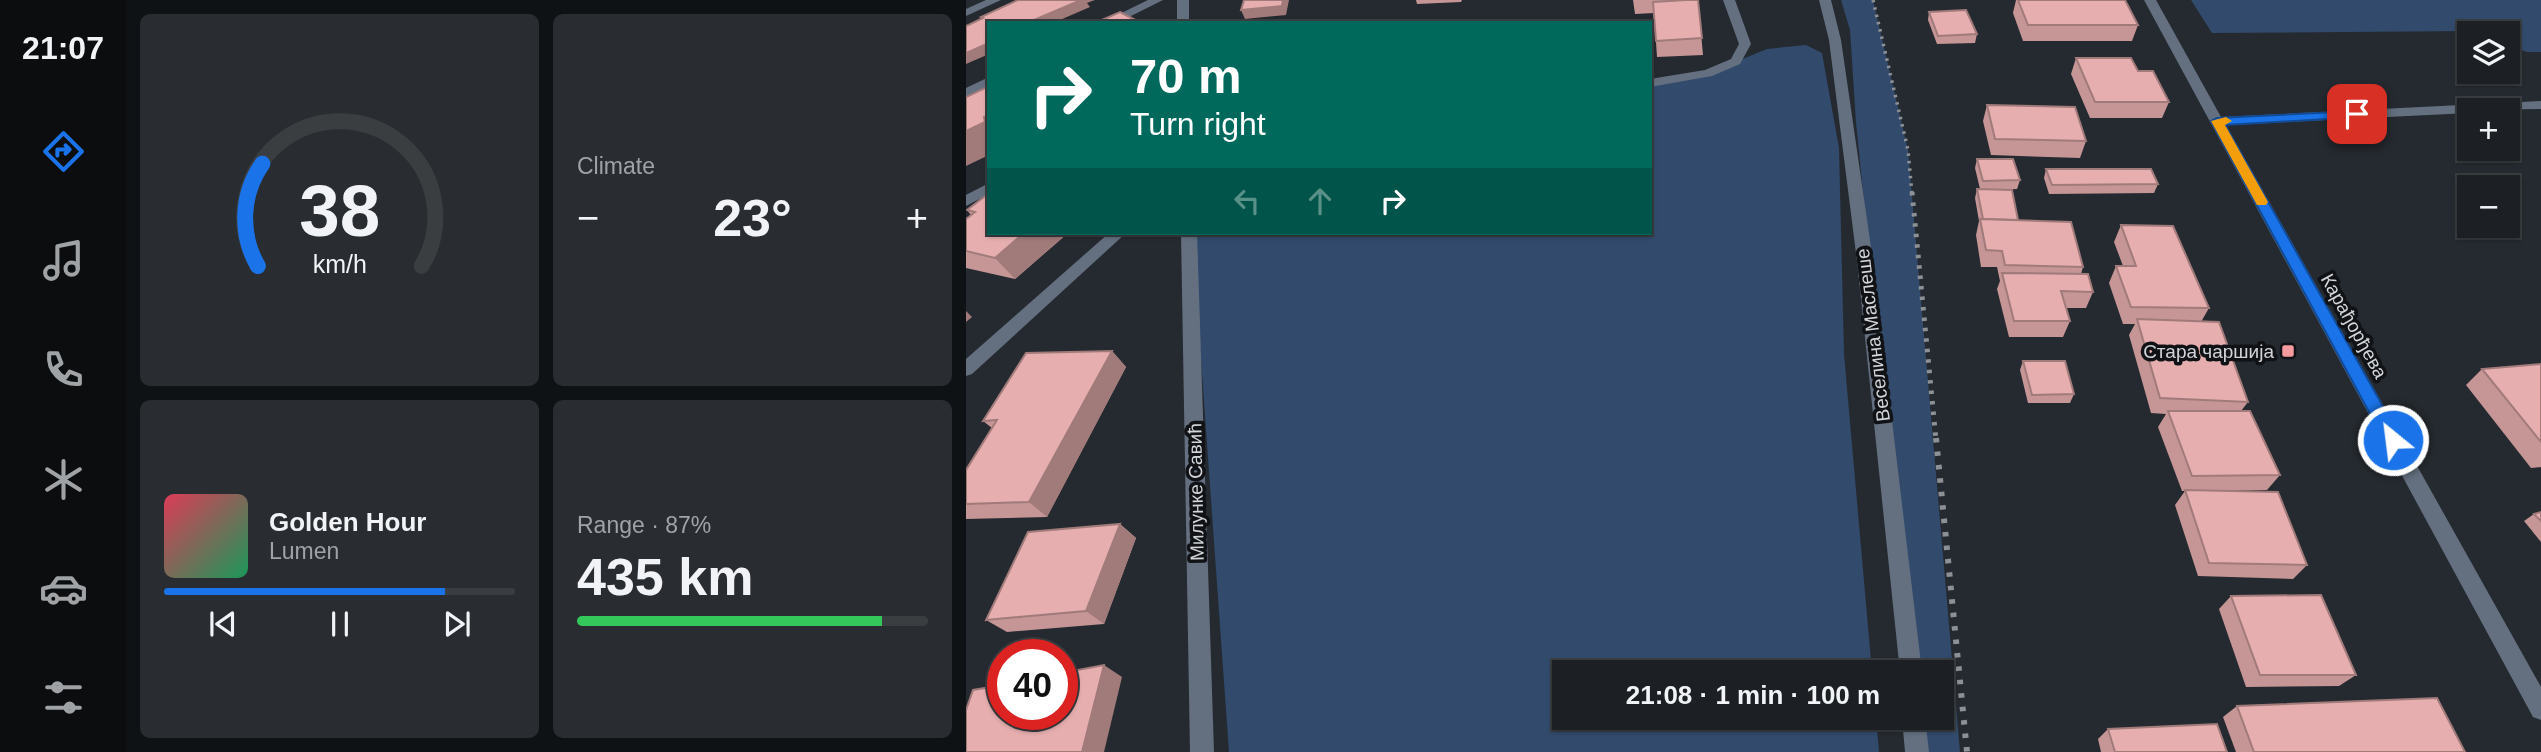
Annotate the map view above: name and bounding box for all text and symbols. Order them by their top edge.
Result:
map controls [2457,21,2520,238]
button: layers [2457,21,2520,84]
text: 21:07 [22,30,104,66]
icon: right [1015,49,1106,140]
text: 70 m [1130,49,1242,103]
pin [2327,84,2387,144]
icon: arrive [2338,95,2376,133]
button: + [2457,98,2520,161]
text: Turn right [1130,106,1266,142]
icon: directions [39,127,88,176]
text: Climate [577,153,655,179]
text: 38 [299,170,380,251]
button: − [2457,175,2520,238]
icon: left [1228,182,1266,220]
icon: ahead [1301,182,1339,220]
icon: right [1374,182,1412,220]
text: 23° [713,189,792,247]
text: − [577,197,599,239]
text: + [906,197,928,239]
icon: music [39,236,88,285]
street label: Веселина Маслеше [1852,247,1894,423]
text: km/h [312,250,367,278]
street label: Карађорђева [2317,270,2392,382]
place label: Стара чаршија [2143,341,2274,362]
marker: Стара чаршија [2280,343,2296,359]
icon: phone [39,345,88,394]
position arrow [2356,403,2430,477]
street label: Милунке Савић [1184,423,1208,561]
icon: climate [39,455,88,504]
text: Golden Hour [269,507,426,537]
text: Range · 87% [577,512,711,538]
text: Lumen [269,538,339,564]
text: 435 km [577,548,753,606]
icon: car [39,564,88,613]
icon: previous [204,605,242,643]
icon: pause [321,605,359,643]
icon: next [438,605,476,643]
speed limit sign: 40 [987,639,1078,730]
icon: filters [39,673,88,722]
text: 21:08 · 1 min · 100 m [1626,680,1880,710]

